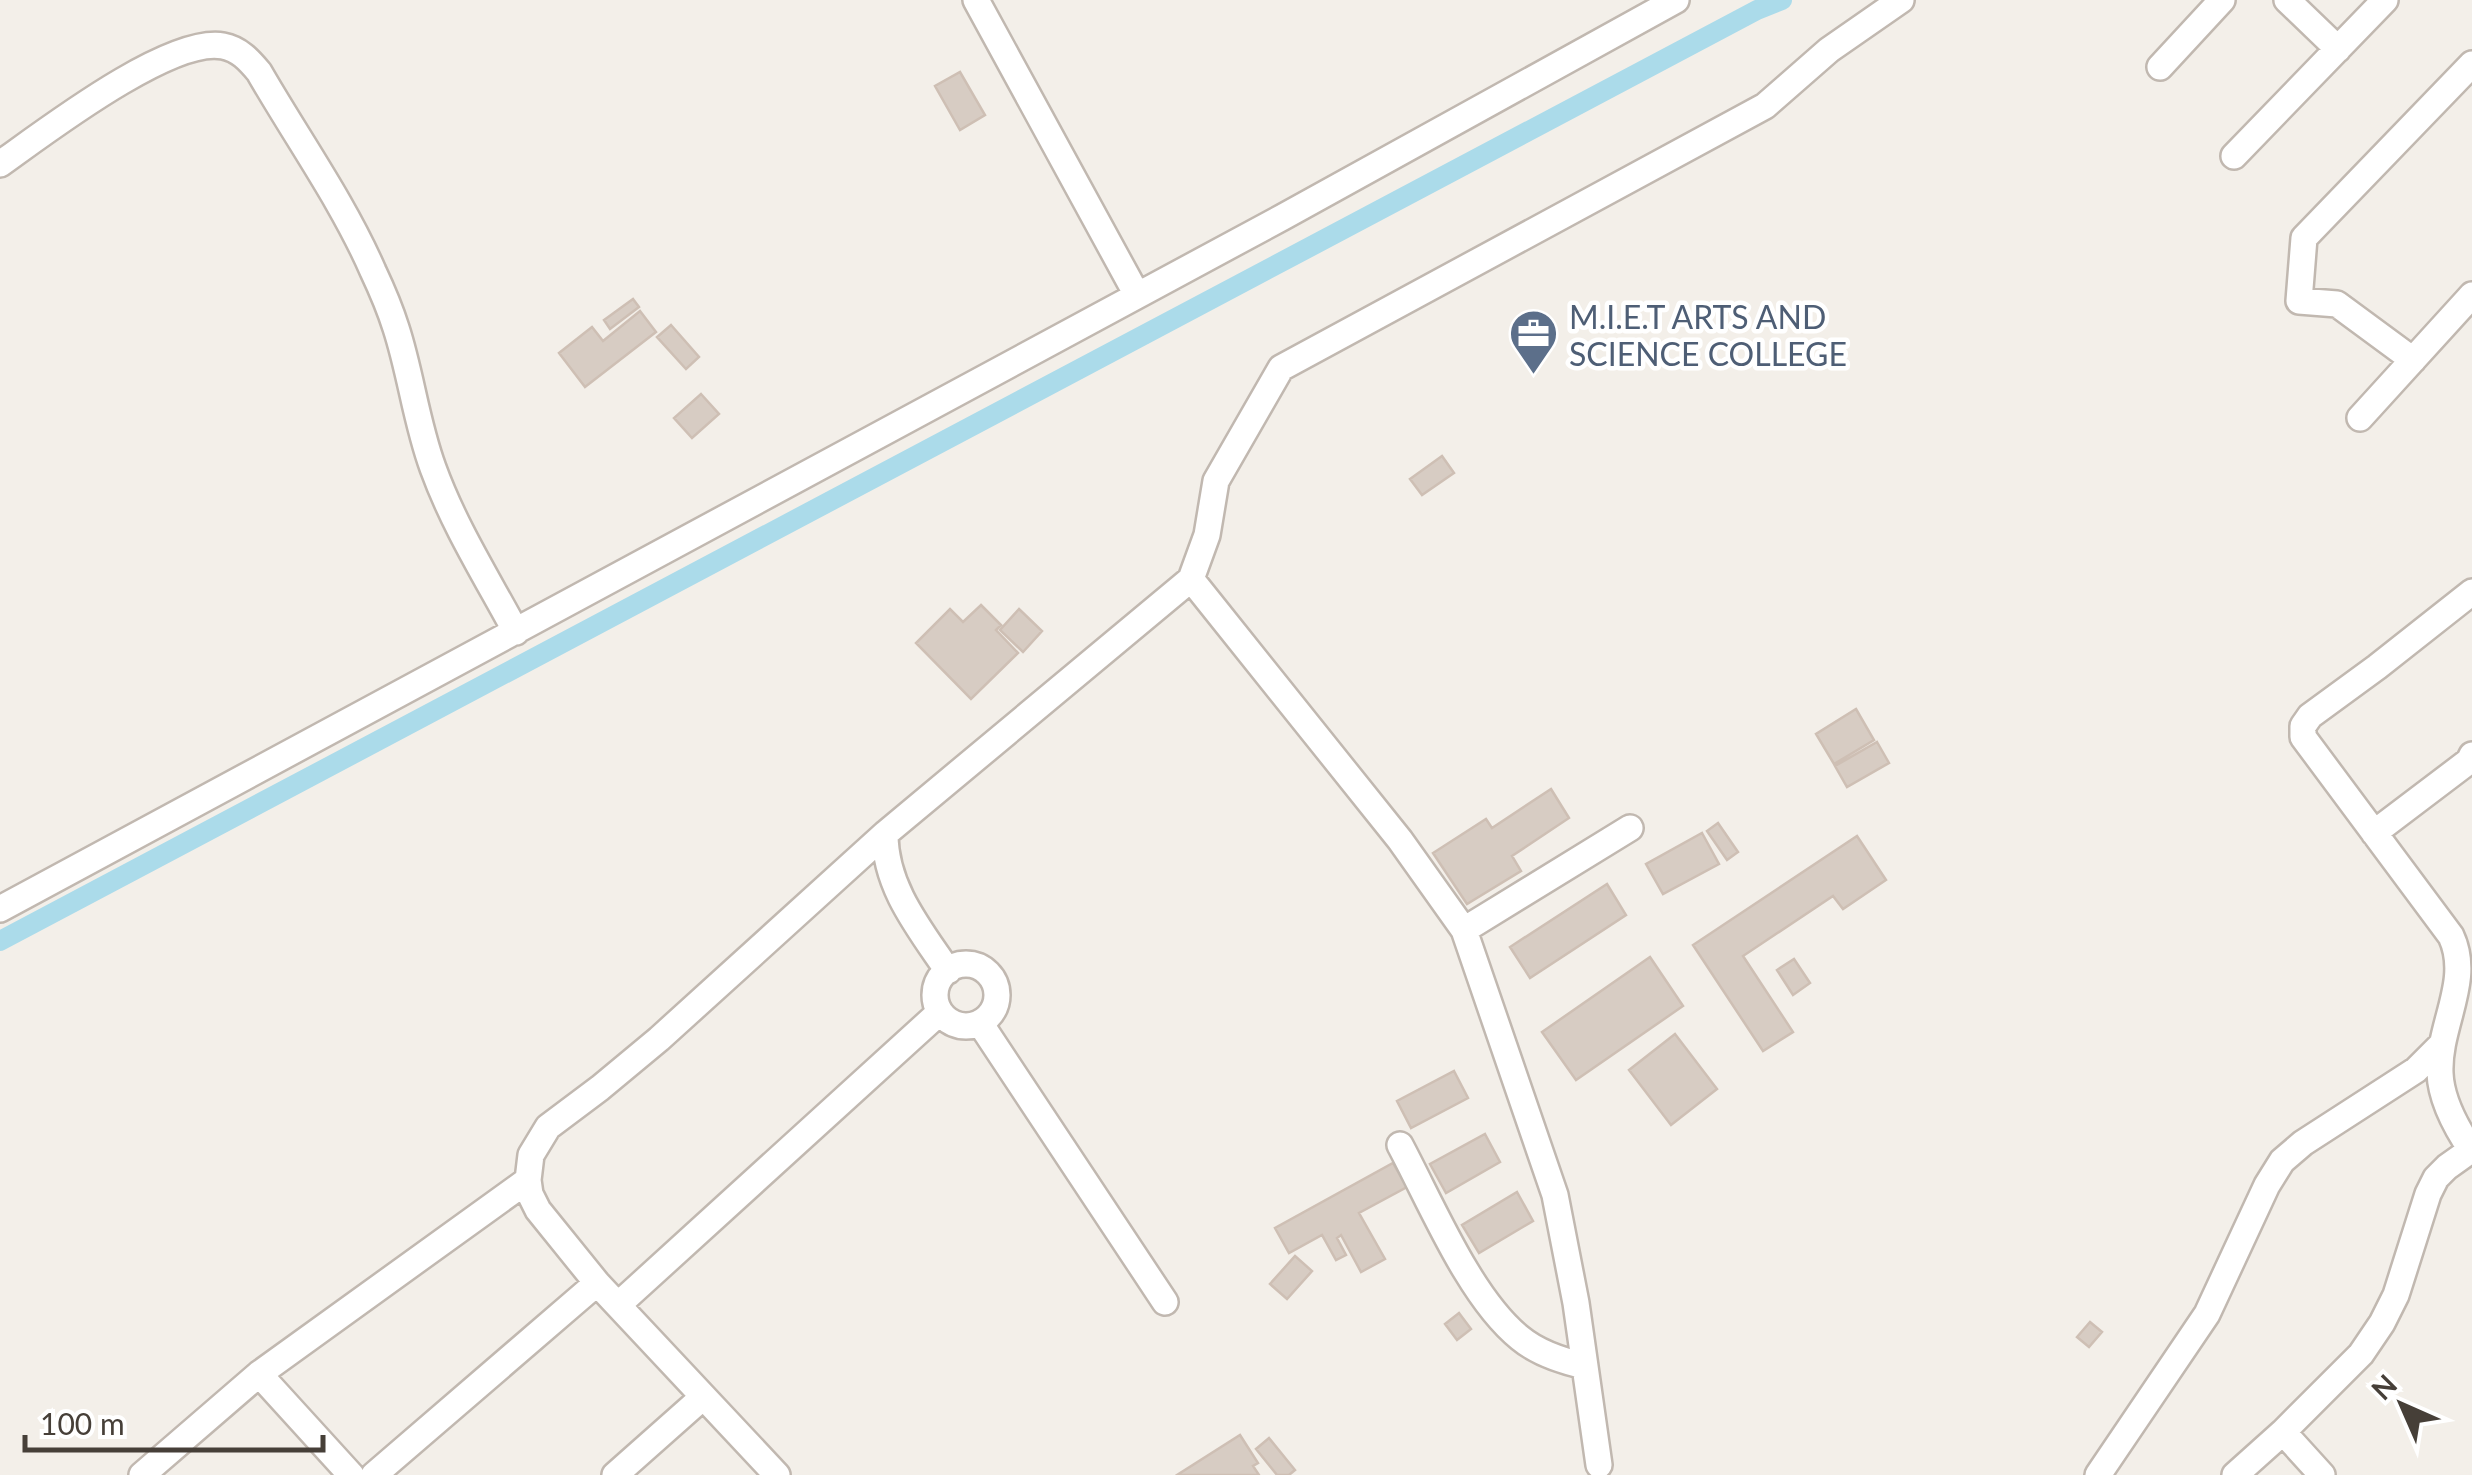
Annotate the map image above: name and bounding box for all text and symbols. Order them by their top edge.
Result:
place label: M.I.E.T ARTS AND SCIENCE COLLEGE [1569,297,1847,373]
office icon: M.I.E.T ARTS AND SCIENCE COLLEGE [1508,308,1560,376]
north arrow [2352,1355,2452,1455]
text: N [2364,1367,2403,1406]
scale bar [25,1390,322,1452]
text: 100 m [40,1405,125,1441]

